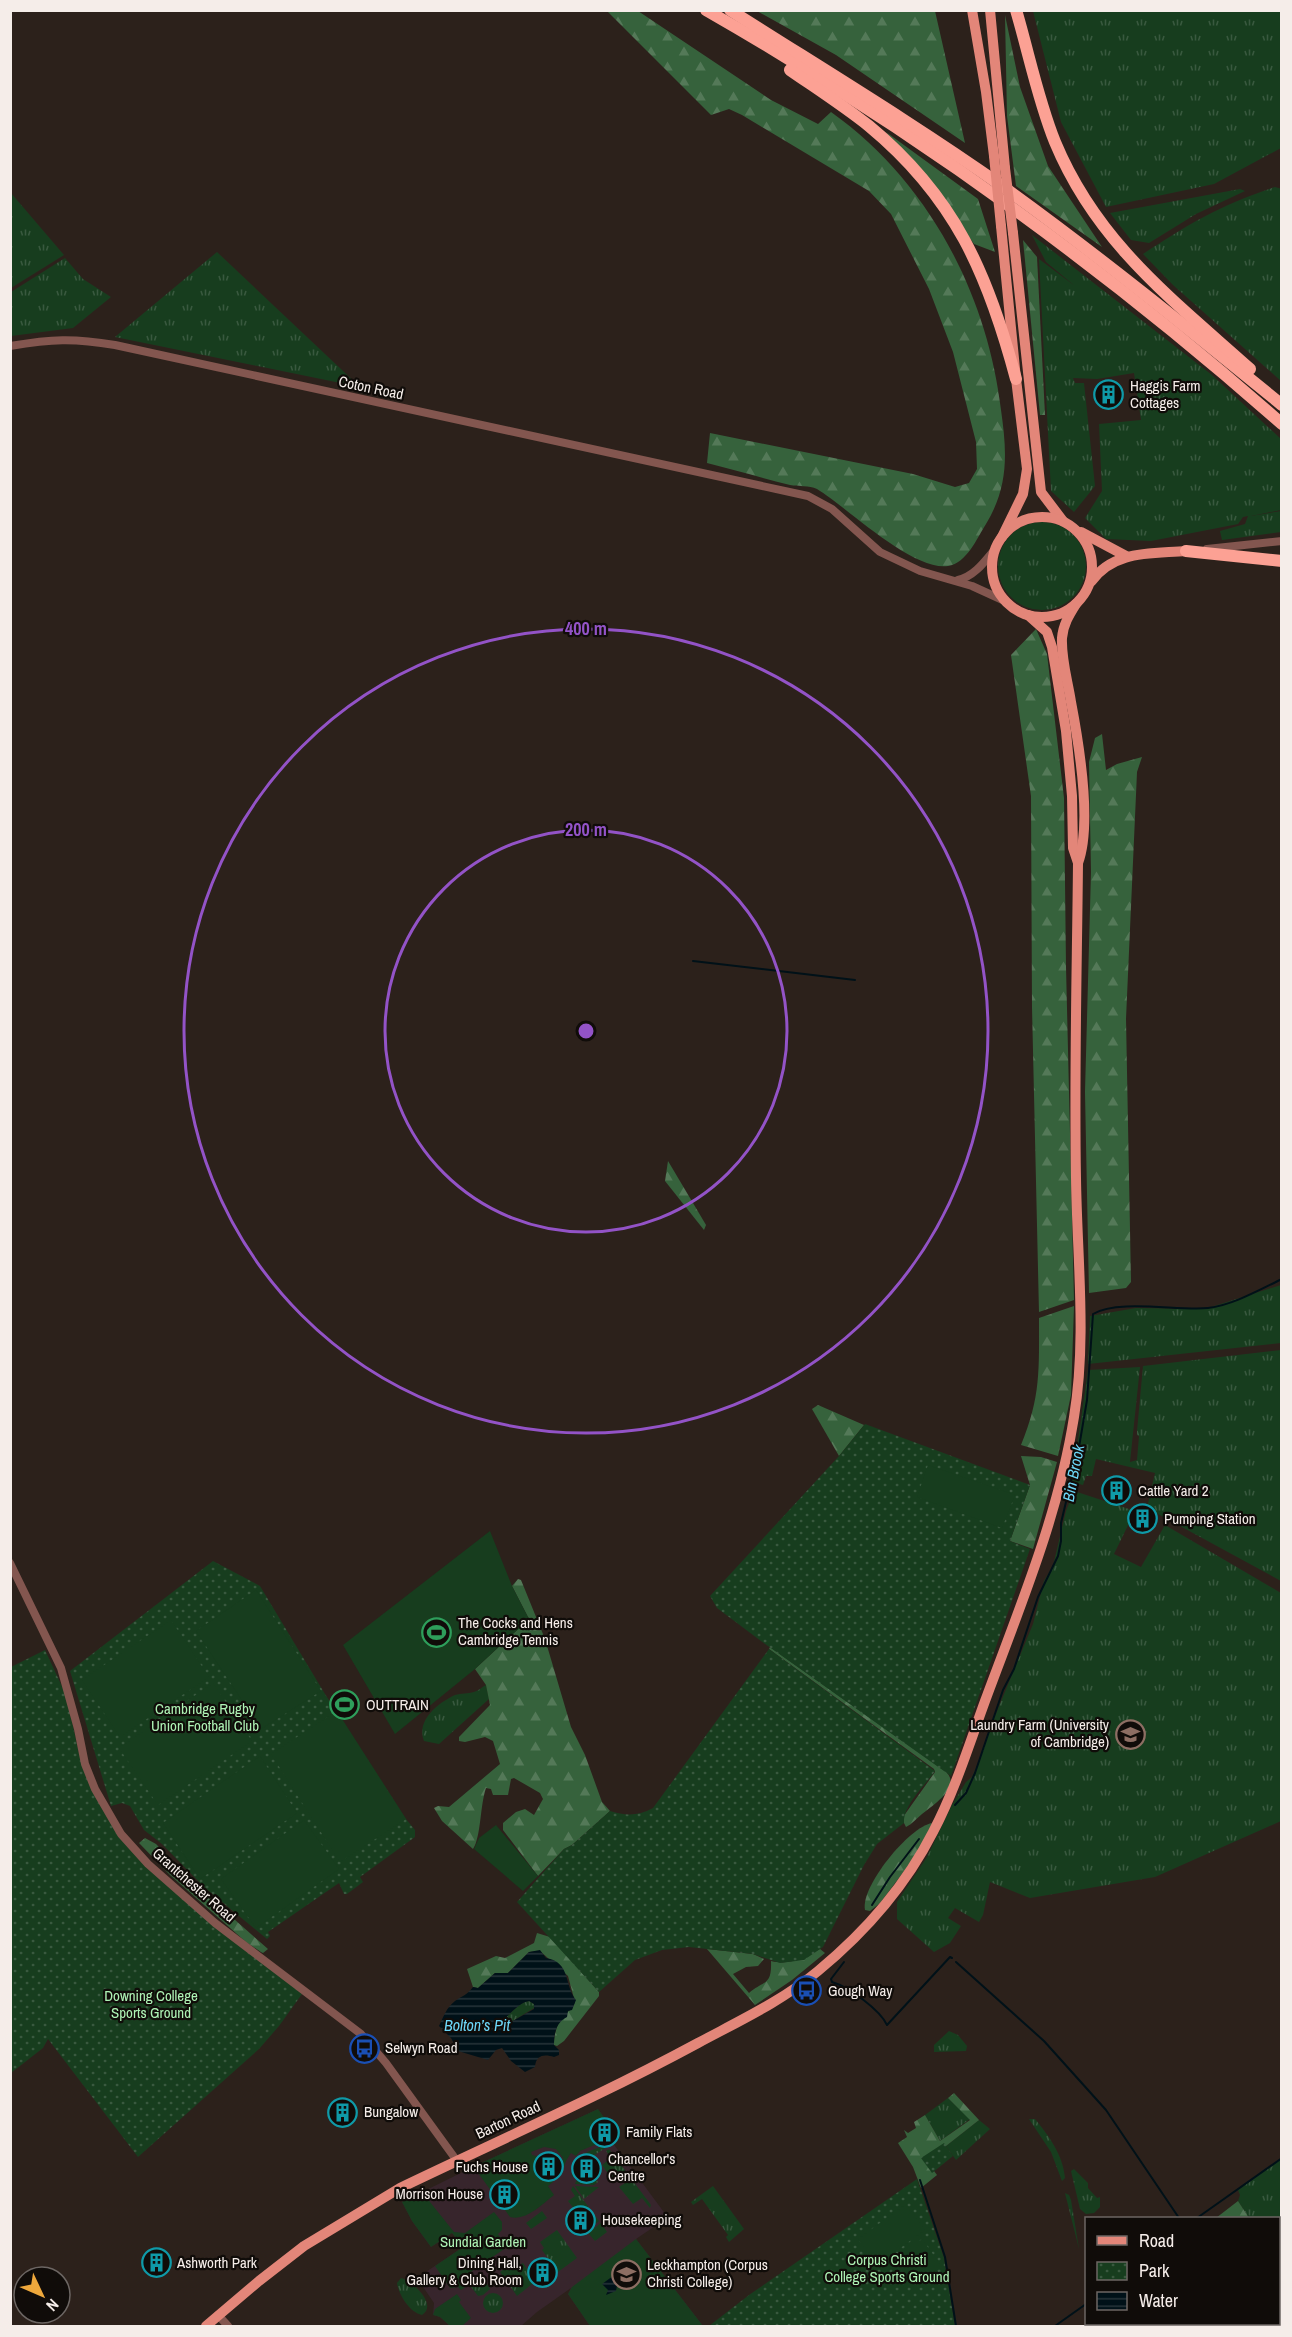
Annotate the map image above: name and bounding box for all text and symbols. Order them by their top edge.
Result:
street label: Coton Road [337,370,405,405]
place label: Haggis Farm Cottages [1130,375,1201,413]
building icon: Haggis Farm Cottages [1093,379,1125,411]
text: 400 m [565,616,607,641]
text: 200 m [565,817,607,842]
centre of rings [576,1021,596,1041]
water label: Bin Brook [1057,1442,1089,1503]
building icon: Cattle Yard 2 [1101,1475,1133,1507]
place label: Cattle Yard 2 [1138,1480,1209,1501]
building icon: Pumping Station [1127,1503,1159,1535]
place label: Pumping Station [1164,1508,1256,1529]
place label: The Cocks and Hens Cambridge Tennis [458,1612,573,1650]
sports icon: The Cocks and Hens Cambridge Tennis [421,1616,453,1648]
sports icon: OUTTRAIN [329,1689,361,1721]
place label: OUTTRAIN [366,1694,429,1715]
park label: Cambridge Rugby Union Football Club [151,1698,259,1736]
place label: Laundry Farm (University of Cambridge) [970,1714,1110,1752]
school or university icon: Laundry Farm (University of Cambridge) [1114,1718,1146,1750]
street label: Grantchester Road [148,1843,240,1927]
bus stop icon: Gough Way [791,1975,823,2007]
place label: Gough Way [828,1980,893,2001]
park label: Downing College Sports Ground [104,1985,198,2023]
water label: Bolton’s Pit [444,2014,510,2036]
bus stop icon: Selwyn Road [348,2032,380,2064]
place label: Selwyn Road [385,2037,457,2058]
street label: Barton Road [472,2095,544,2144]
building icon: Bungalow [327,2096,359,2128]
place label: Bungalow [364,2101,418,2122]
building icon: Family Flats [589,2116,621,2148]
place label: Family Flats [626,2121,692,2142]
place label: Chancellor's Centre [608,2148,675,2186]
building icon: Fuchs House [533,2151,565,2183]
building icon: Chancellor's Centre [571,2152,603,2184]
place label: Fuchs House [456,2156,528,2177]
building icon: Morrison House [488,2178,520,2210]
place label: Morrison House [396,2183,483,2204]
building icon: Housekeeping [565,2204,597,2236]
place label: Housekeeping [602,2209,681,2230]
legend [1085,2217,1280,2325]
text: Road [1139,2228,1174,2253]
park label: Sundial Garden [440,2231,526,2252]
building icon: Ashworth Park [140,2247,172,2279]
park label: Corpus Christi College Sports Ground [824,2249,950,2287]
place label: Ashworth Park [176,2252,258,2273]
place label: Dining Hall, Gallery & Club Room [406,2252,522,2290]
place label: Leckhampton (Corpus Christi College) [647,2254,768,2292]
building icon: Dining Hall, Gallery & Club Room [527,2256,559,2288]
school or university icon: Leckhampton (Corpus Christi College) [610,2258,642,2290]
text: Park [1139,2258,1170,2283]
north arrow [12,2265,72,2325]
text: Water [1139,2288,1178,2313]
text: N [42,2294,64,2316]

